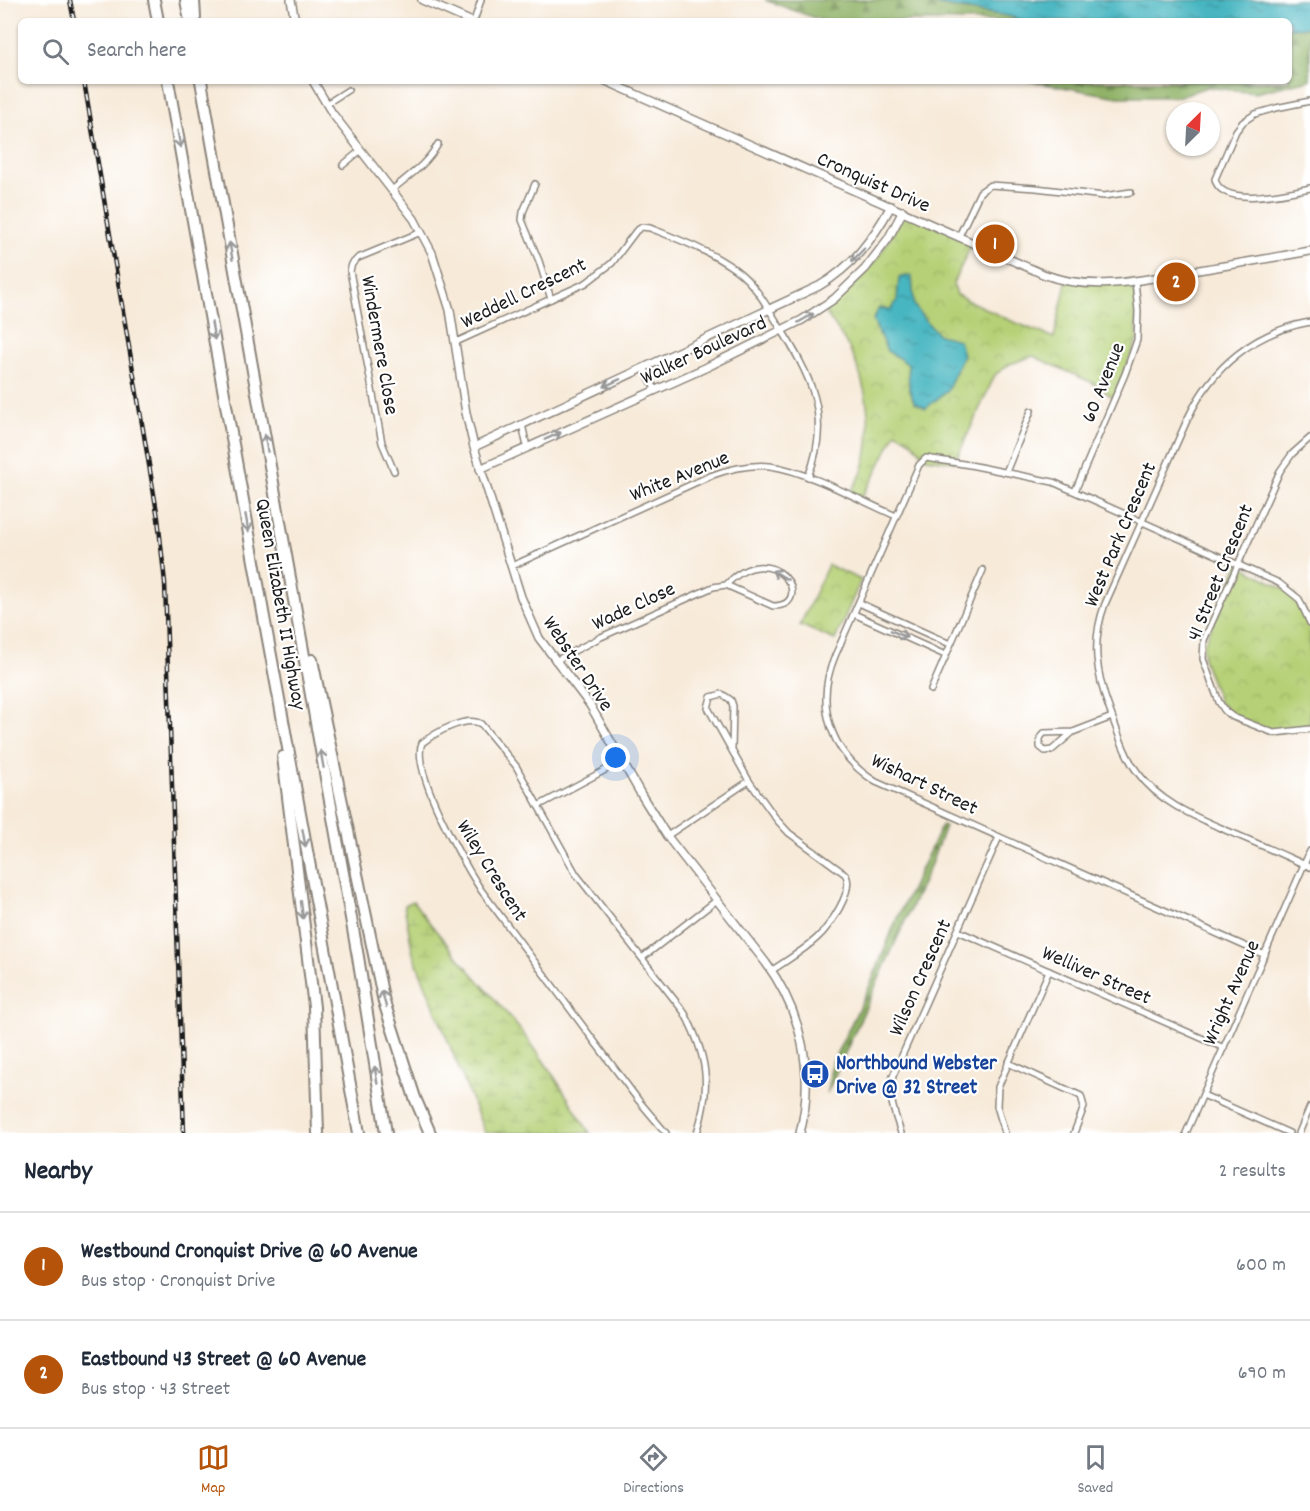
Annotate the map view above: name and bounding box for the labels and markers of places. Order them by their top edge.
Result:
pin: 1 [976,222,1014,266]
pin: 2 [1156,260,1196,304]
place label: Northbound Webster Drive @ 32 Street [836,1050,998,1104]
bus stop icon: Northbound Webster Drive @ 32 Street [799,1058,831,1090]

